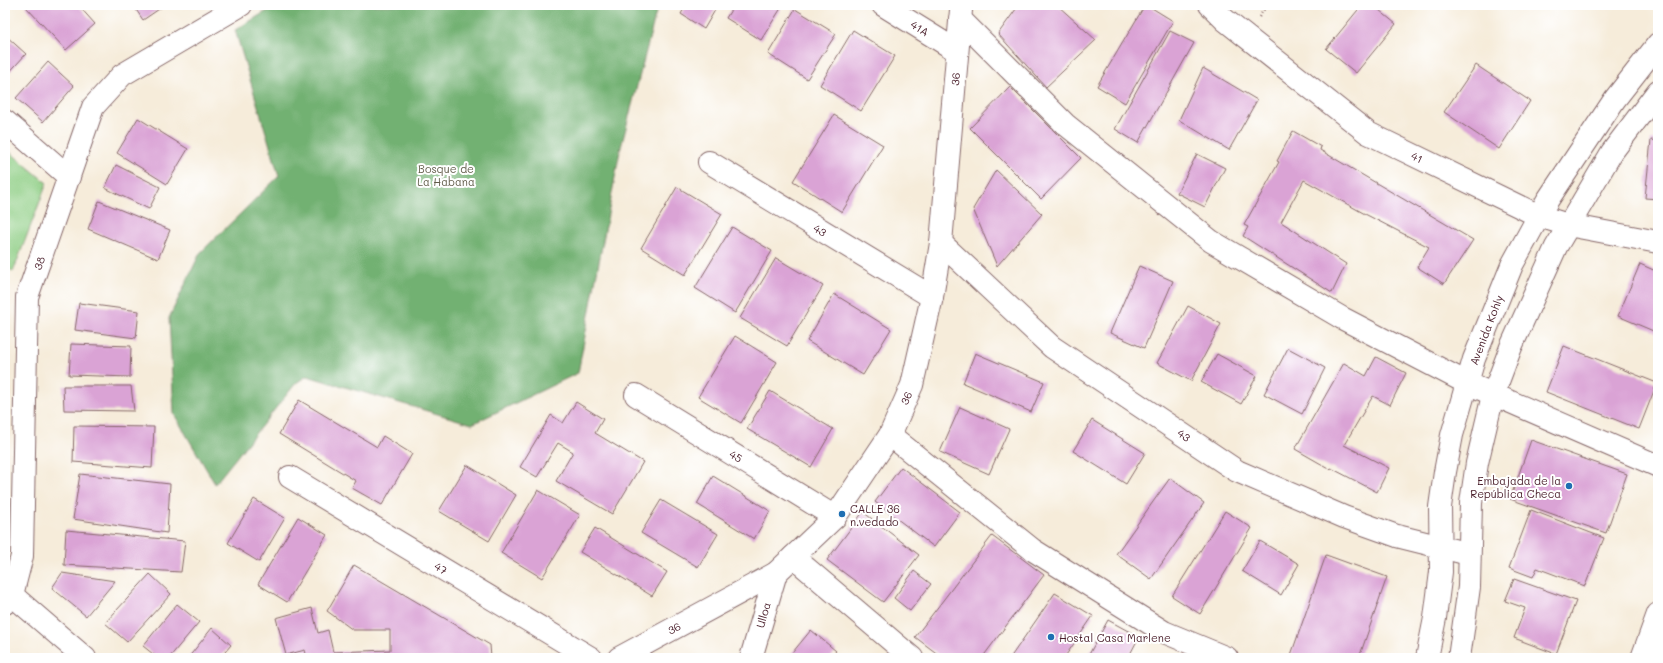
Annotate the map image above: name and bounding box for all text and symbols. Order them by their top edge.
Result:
street label: 41A [908,17,932,39]
street label: 36 [947,72,963,86]
street label: 41 [1409,148,1425,166]
park label: Bosque de La Habana [417,161,475,189]
street label: 43 [811,220,830,240]
street label: 38 [30,254,48,272]
street label: Avenida Kohly [1466,293,1506,367]
street label: 36 [897,389,915,407]
street label: 43 [1174,425,1194,445]
street label: 45 [727,446,745,466]
place label: Embajada de la República Checa [1470,473,1561,501]
marker: Embajada de la República Checa [1564,481,1574,491]
place label: CALLE 36 n.vedado [850,501,900,529]
marker: CALLE 36 n.vedado [837,509,847,519]
street label: 47 [432,558,450,578]
street label: Ulloa [752,600,774,630]
street label: 36 [665,618,683,638]
place label: Hostal Casa Marlene [1059,630,1171,645]
marker: Hostal Casa Marlene [1046,632,1056,642]

